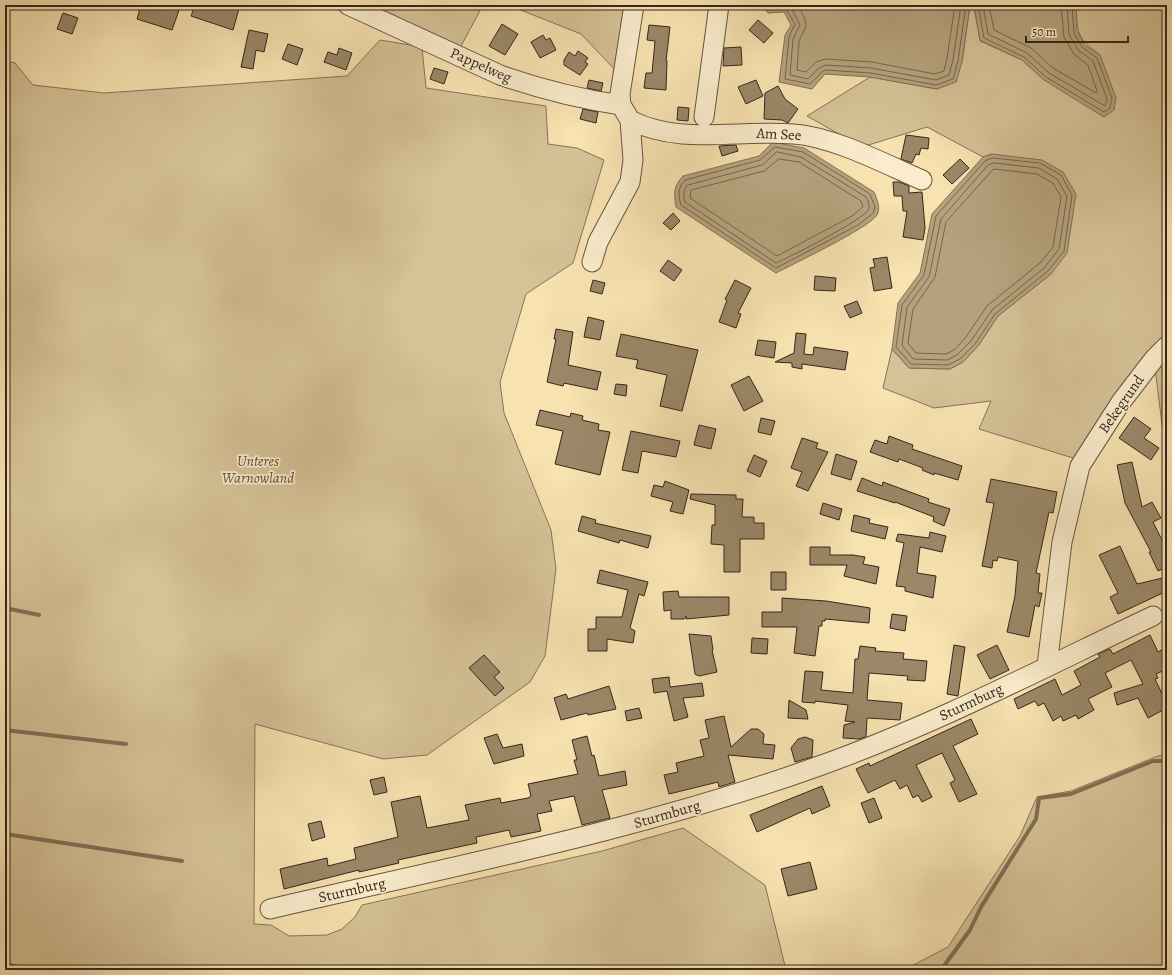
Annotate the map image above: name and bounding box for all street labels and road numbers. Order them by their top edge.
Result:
street label: Pappelweg [447,43,515,88]
street label: Am See [755,123,802,145]
street label: Bekegrund [1094,370,1149,437]
street label: Sturmburg [936,678,1007,725]
street label: Sturmburg [631,795,703,833]
street label: Sturmburg [317,872,388,907]

